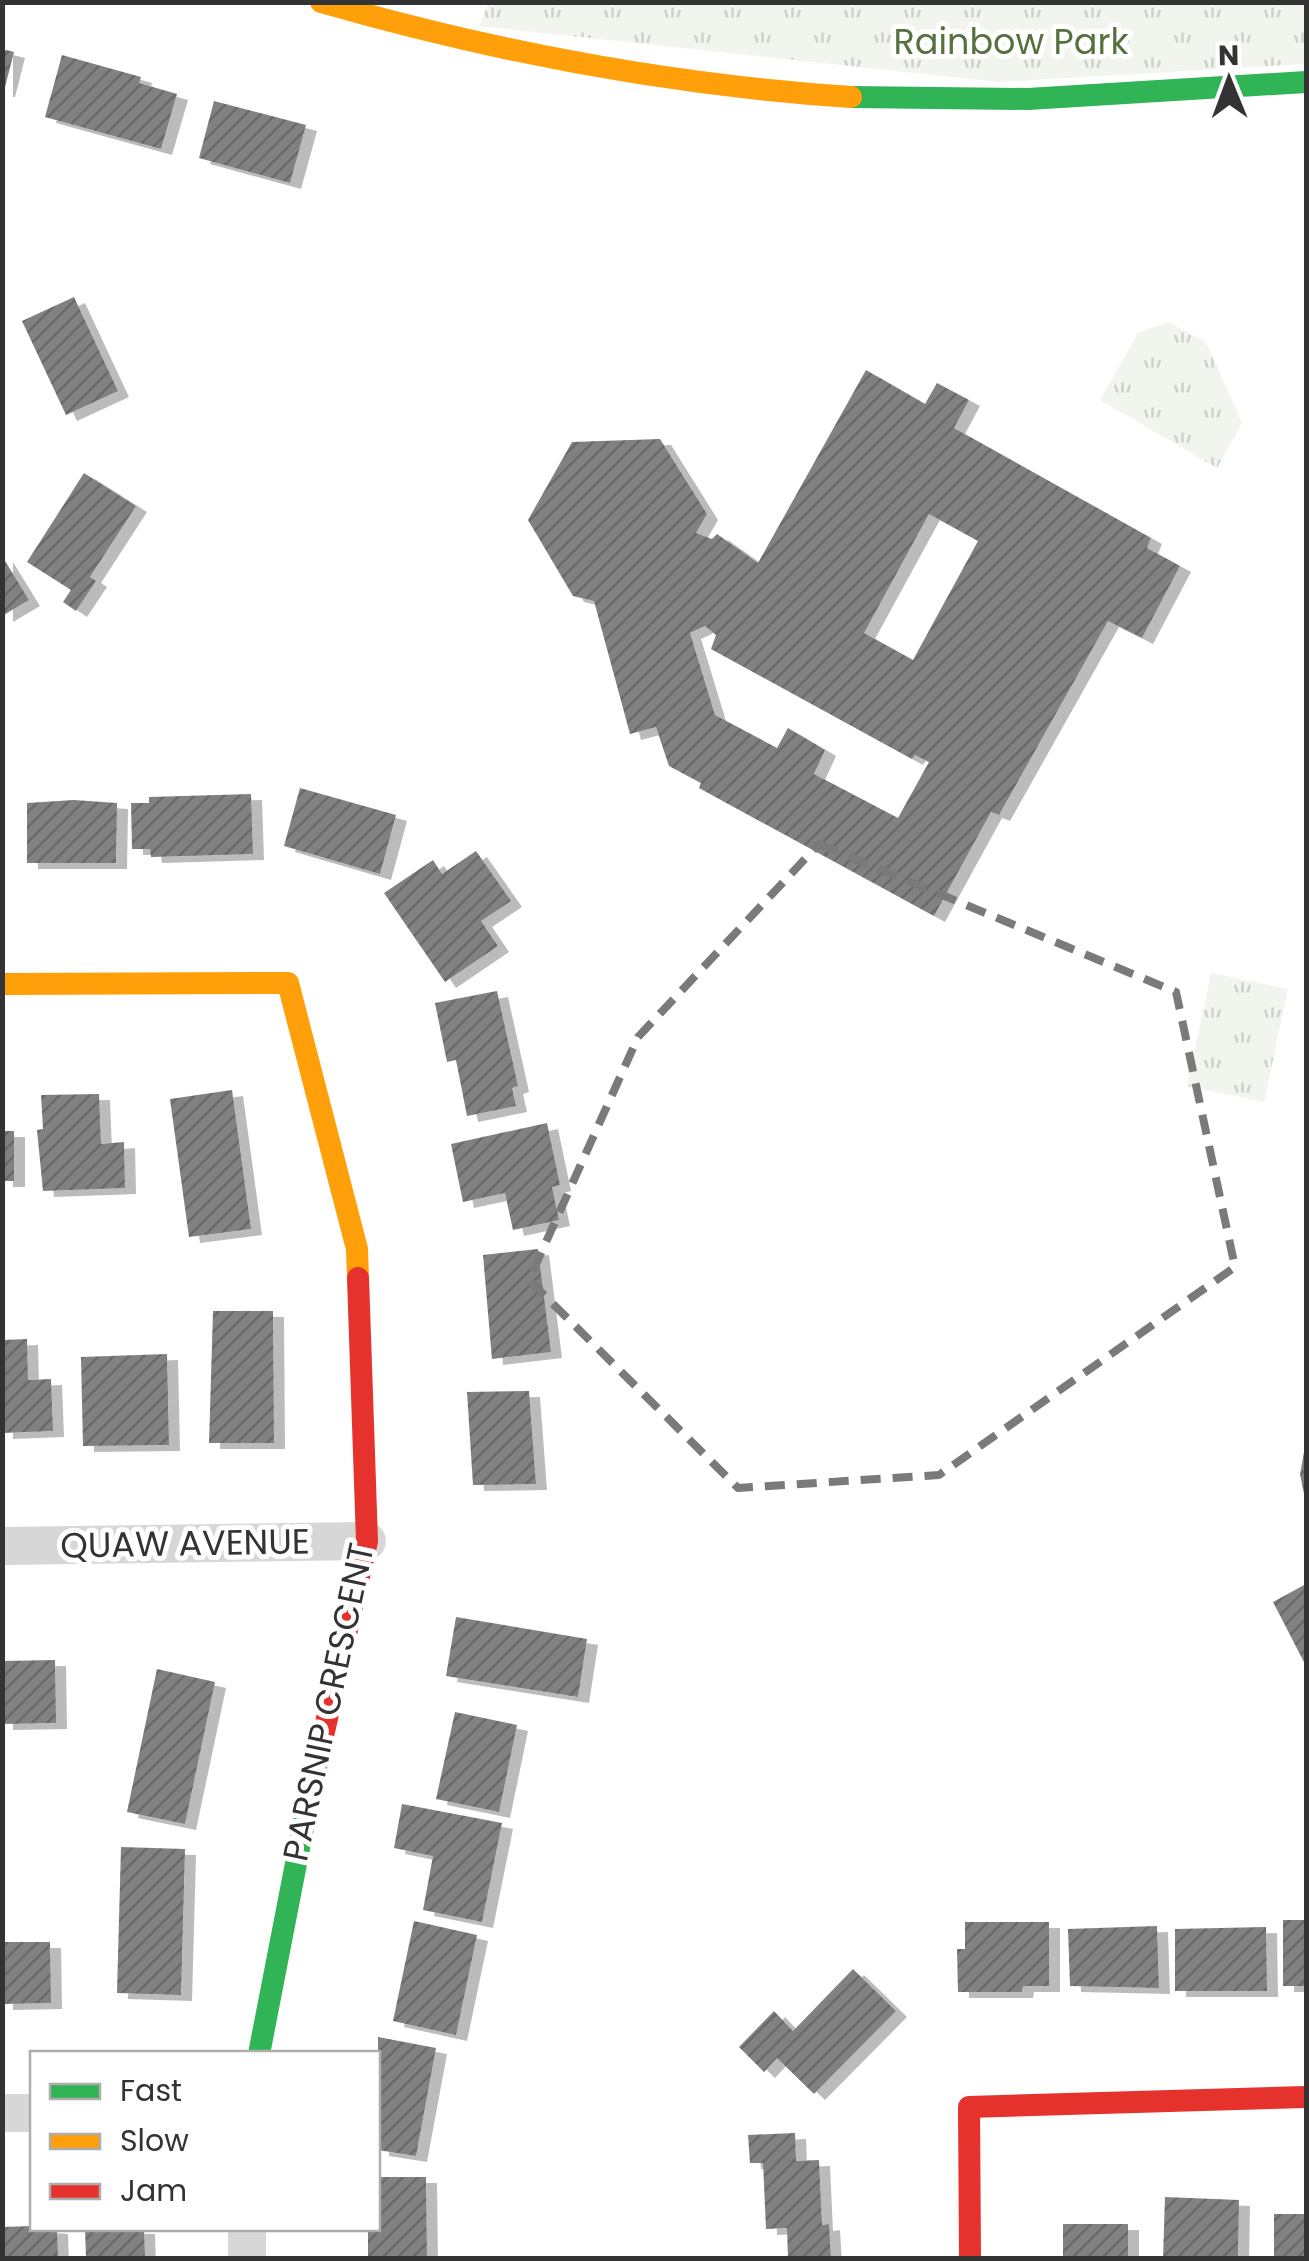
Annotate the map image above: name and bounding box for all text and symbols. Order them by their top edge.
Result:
park label: Rainbow Park [893,17,1129,66]
north arrow [1179,30,1279,130]
text: N [1218,36,1239,75]
street label: QUAW AVENUE [60,1516,310,1570]
street label: PARSNIP CRESCENT [270,1539,386,1865]
legend [30,2051,380,2231]
text: Fast [120,2069,182,2112]
text: Slow [120,2119,189,2162]
text: Jam [120,2169,187,2212]

